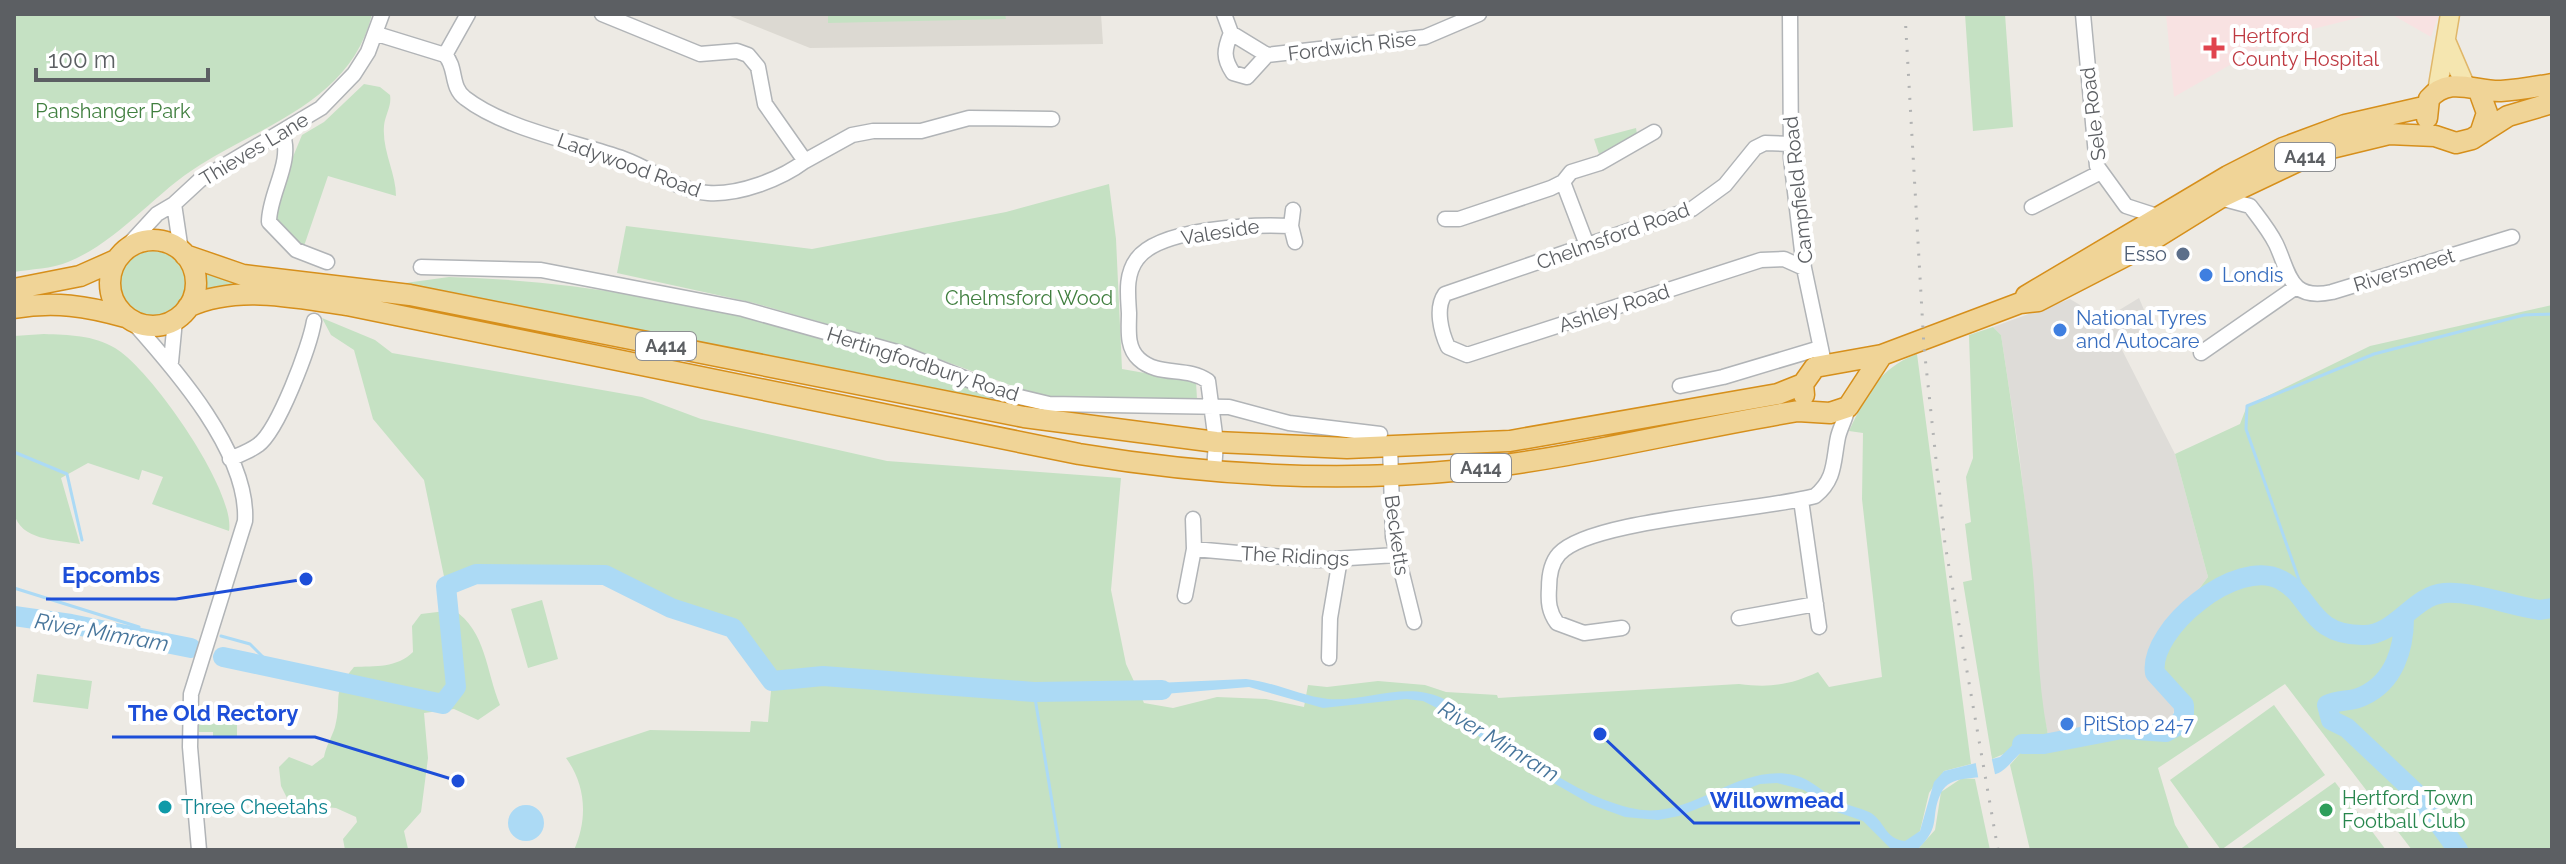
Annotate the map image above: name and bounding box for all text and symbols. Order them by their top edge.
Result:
place label: Hertford County Hospital [2232,24,2380,71]
street label: Fordwich Rise [1286,26,1418,66]
scale bar [36,32,208,82]
marker: Hertford County Hospital [2203,37,2225,59]
text: 100 m [48,45,116,74]
street label: Sele Road [2075,66,2111,162]
park label: Panshanger Park [35,99,191,123]
street label: Thieves Lane [195,107,313,191]
street label: Campfield Road [1778,115,1818,265]
street label: Ladywood Road [554,128,704,202]
road number: A414 [2275,143,2335,171]
street label: Chelmsford Road [1533,197,1693,275]
street label: Valeside [1179,214,1261,250]
place label: Esso [2124,242,2167,266]
street label: Riversmeet [2351,243,2458,297]
marker: Esso [2174,245,2192,263]
place label: Londis [2222,263,2283,287]
marker: Londis [2197,266,2215,284]
street label: Ashley Road [1556,279,1672,337]
park label: Chelmsford Wood [945,286,1113,310]
place label: National Tyres and Autocare [2076,306,2207,353]
marker: National Tyres and Autocare [2051,321,2069,339]
street label: Hertingfordbury Road [824,322,1022,406]
road number: A414 [636,332,696,360]
road number: A414 [1451,454,1511,482]
street label: Becketts [1379,493,1415,577]
street label: The Ridings [1240,541,1350,571]
callout: Epcombs [46,553,176,599]
text: Epcombs [62,562,160,588]
water label: River Mimram [33,607,171,657]
callout: The Old Rectory [112,691,315,737]
water label: River Mimram [1434,695,1564,787]
text: The Old Rectory [128,700,298,726]
place label: PitStop 24-7 [2083,712,2194,736]
marker: PitStop 24-7 [2058,715,2076,733]
callout: Willowmead [1694,777,1860,823]
place label: Hertford Town Football Club [2342,786,2473,833]
text: Willowmead [1710,787,1844,813]
place label: Three Cheetahs [181,795,328,819]
marker: Three Cheetahs [156,798,174,816]
marker: Hertford Town Football Club [2317,801,2335,819]

